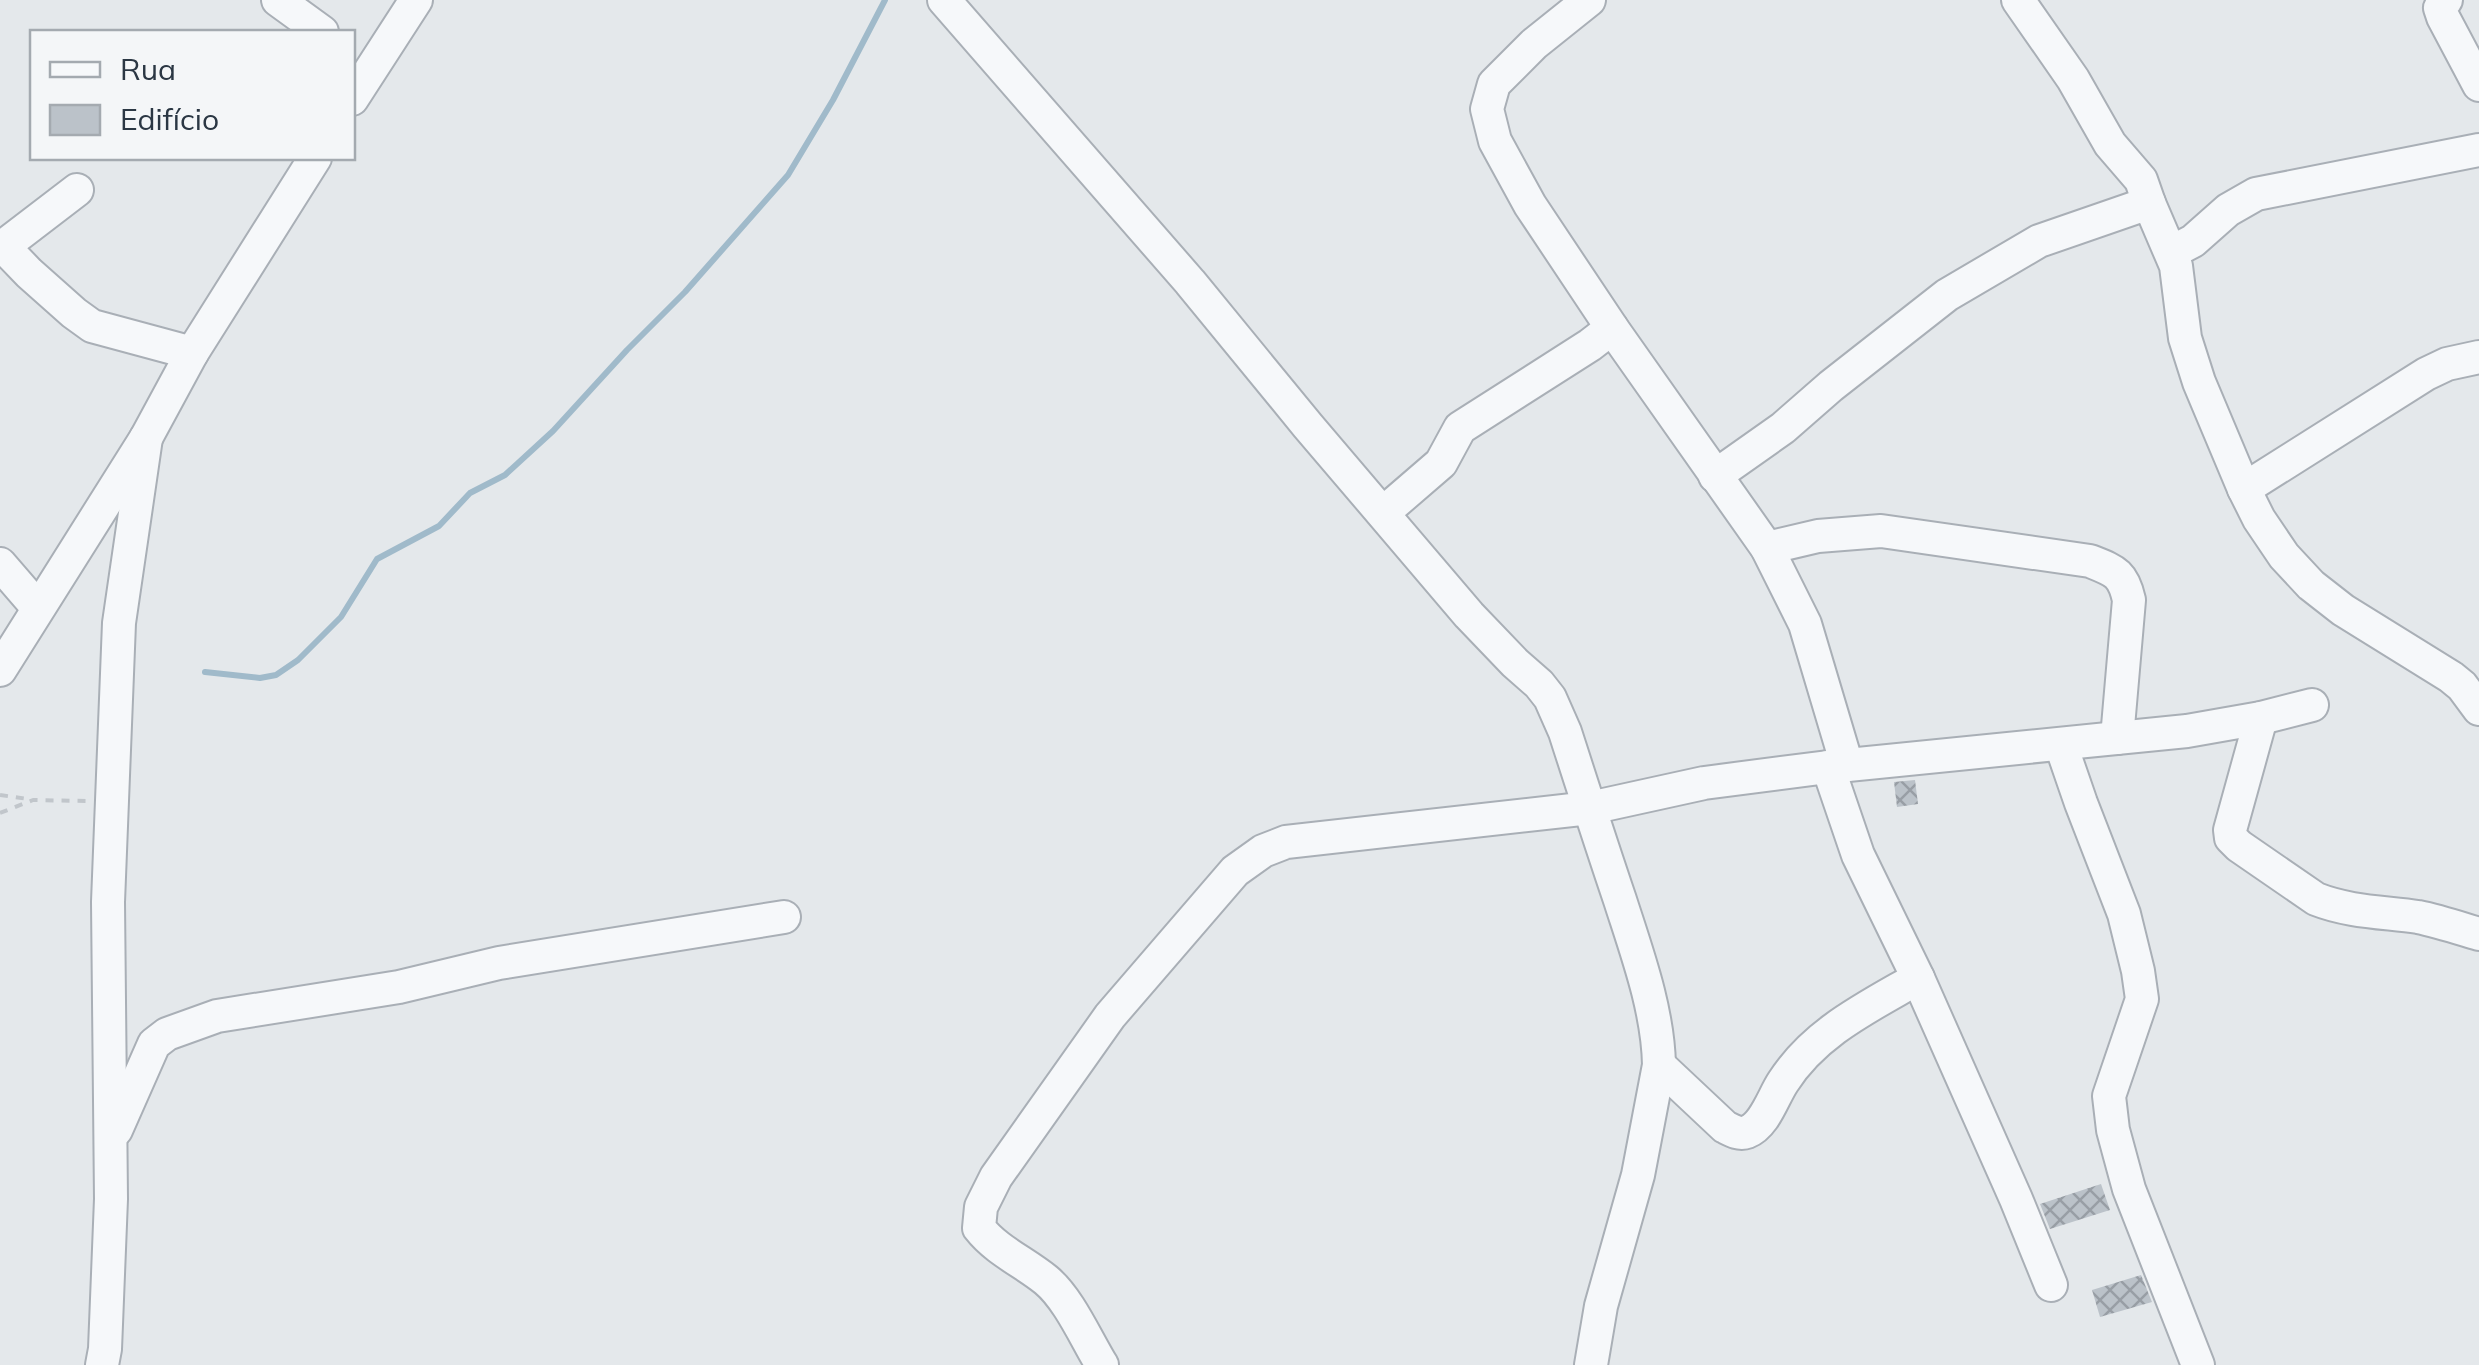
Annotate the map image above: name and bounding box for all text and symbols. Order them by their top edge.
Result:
legend [30,30,355,160]
text: Rua [120,50,176,88]
text: Edifício [120,100,219,138]

